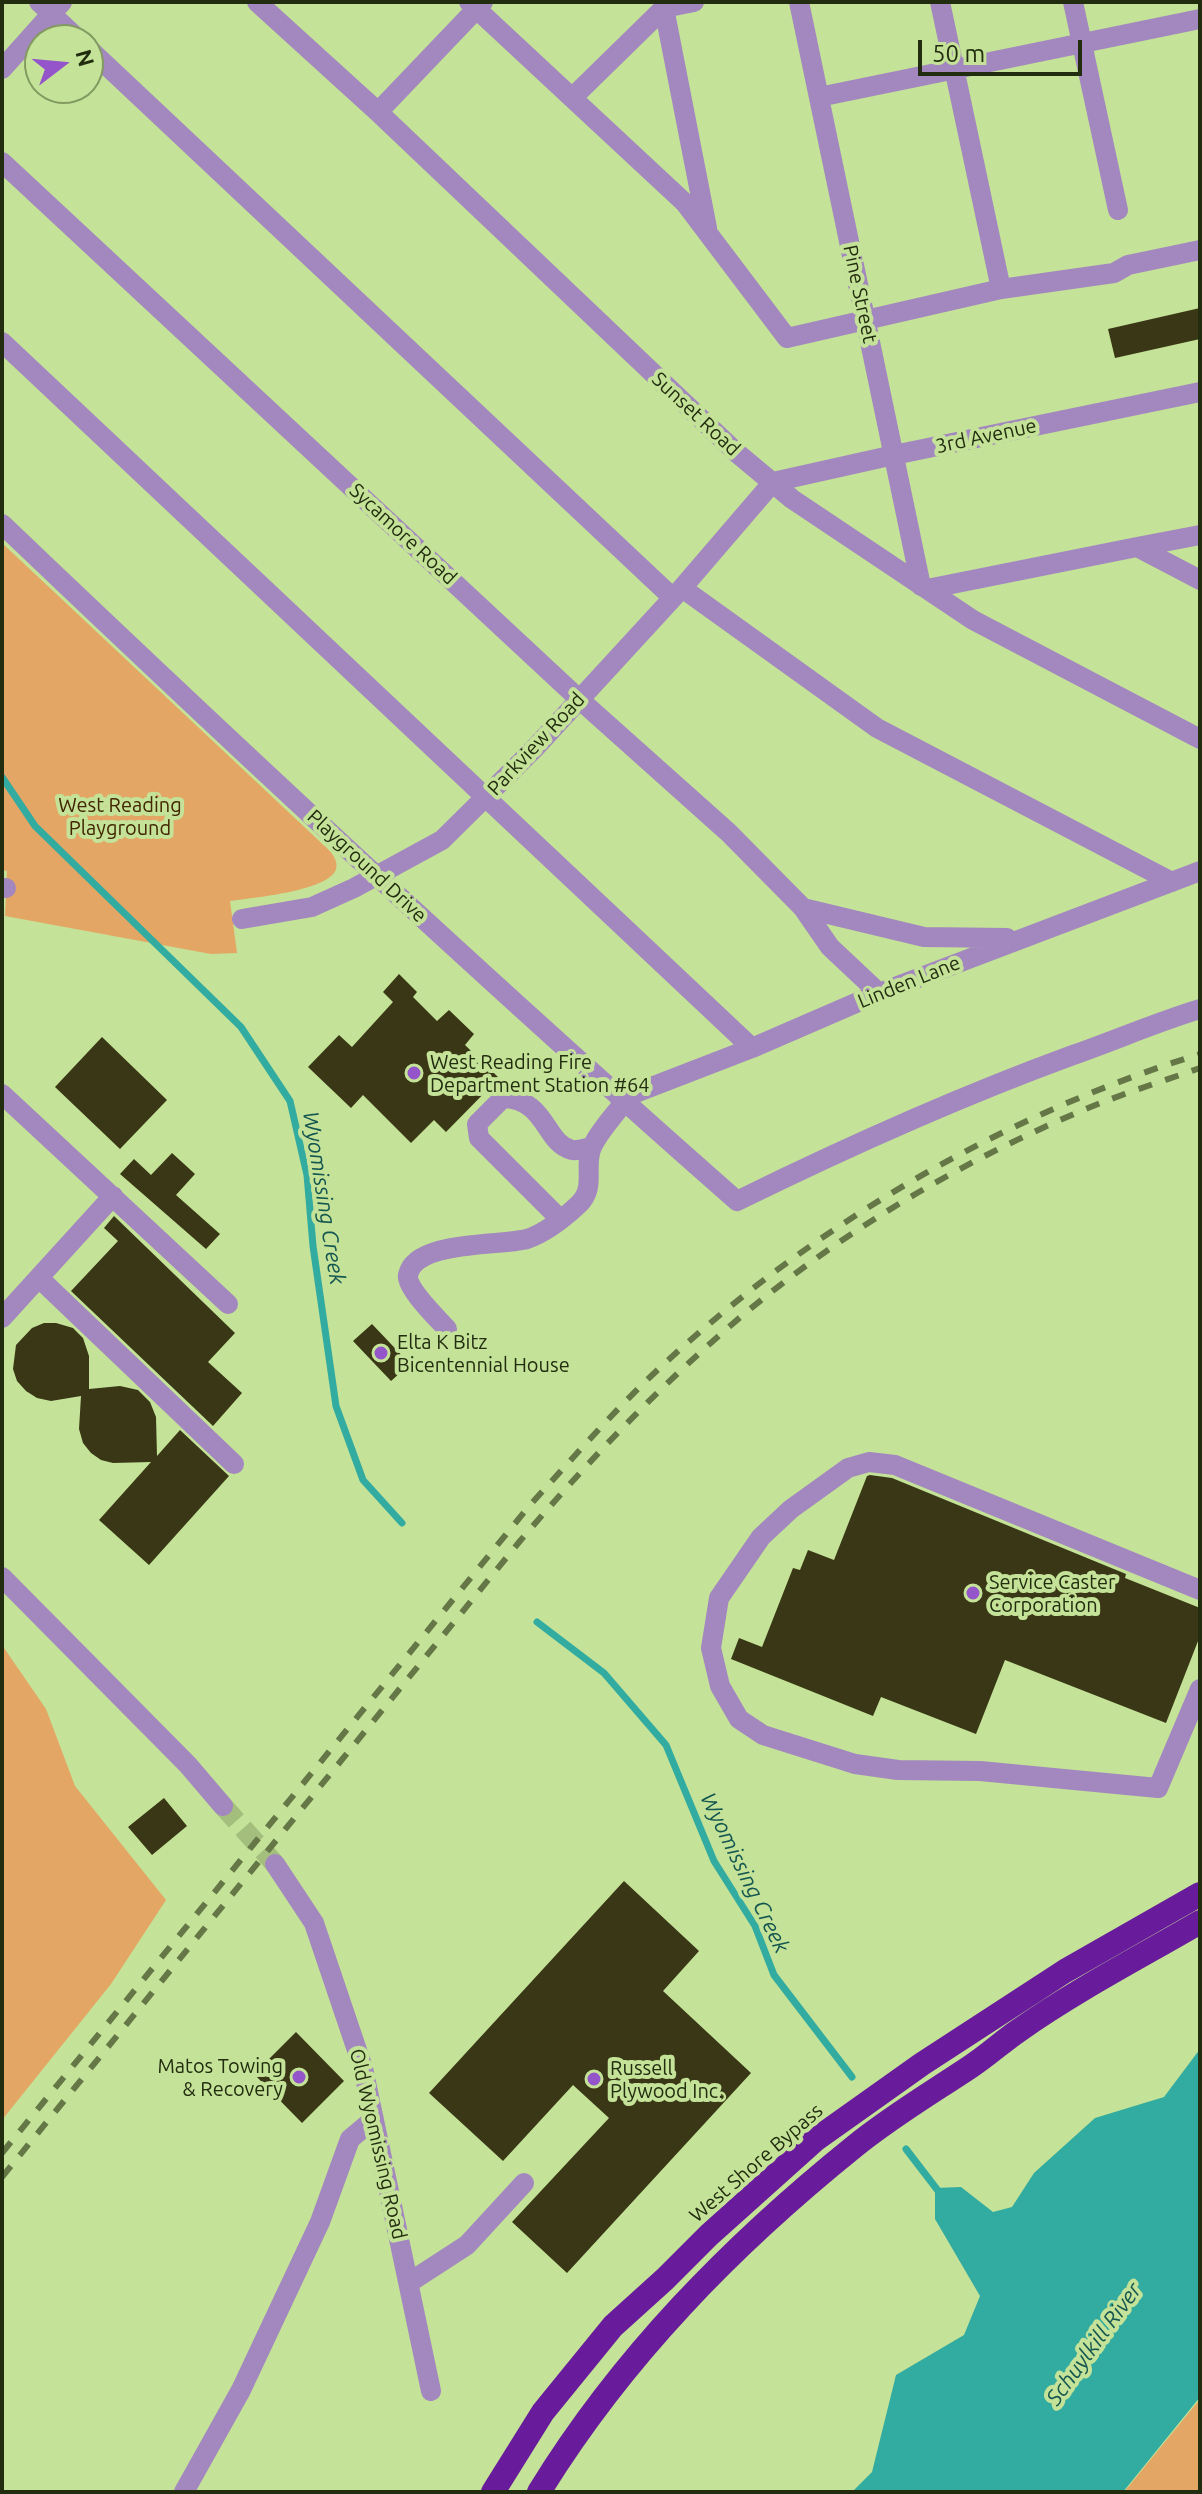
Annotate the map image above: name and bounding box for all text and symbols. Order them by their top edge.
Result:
north arrow [24,24,104,104]
scale bar [922,24,1086,74]
text: 50 m [932,40,985,67]
text: N [71,46,100,69]
street label: Pine Street [838,243,882,345]
street label: Sunset Road [647,367,745,461]
street label: 3rd Avenue [933,414,1039,458]
street label: Sycamore Road [345,478,461,590]
street label: Parkview Road [482,688,590,800]
park label: West Reading Playground [58,793,182,840]
street label: Playground Drive [302,805,432,927]
street label: Linden Lane [854,951,964,1013]
place label: West Reading Fire Department Station #64 [430,1050,649,1097]
marker: West Reading Fire Department Station #64 [405,1064,423,1082]
water label: Wyomissing Creek [297,1110,351,1286]
place label: Elta K Bitz Bicentennial House [397,1330,570,1377]
marker: Elta K Bitz Bicentennial House [372,1344,390,1362]
place label: Service Caster Corporation [989,1570,1116,1617]
marker: Service Caster Corporation [964,1584,982,1602]
water label: Wyomissing Creek [695,1789,795,1957]
street label: Old Wyomissing Road [344,2046,412,2242]
place label: Matos Towing & Recovery [157,2054,283,2101]
place label: Russell Plywood Inc. [610,2056,723,2103]
marker: Matos Towing & Recovery [290,2068,308,2086]
marker: Russell Plywood Inc. [585,2070,603,2088]
street label: West Shore Bypass [684,2099,828,2227]
water label: Schuylkill River [1041,2278,1147,2410]

